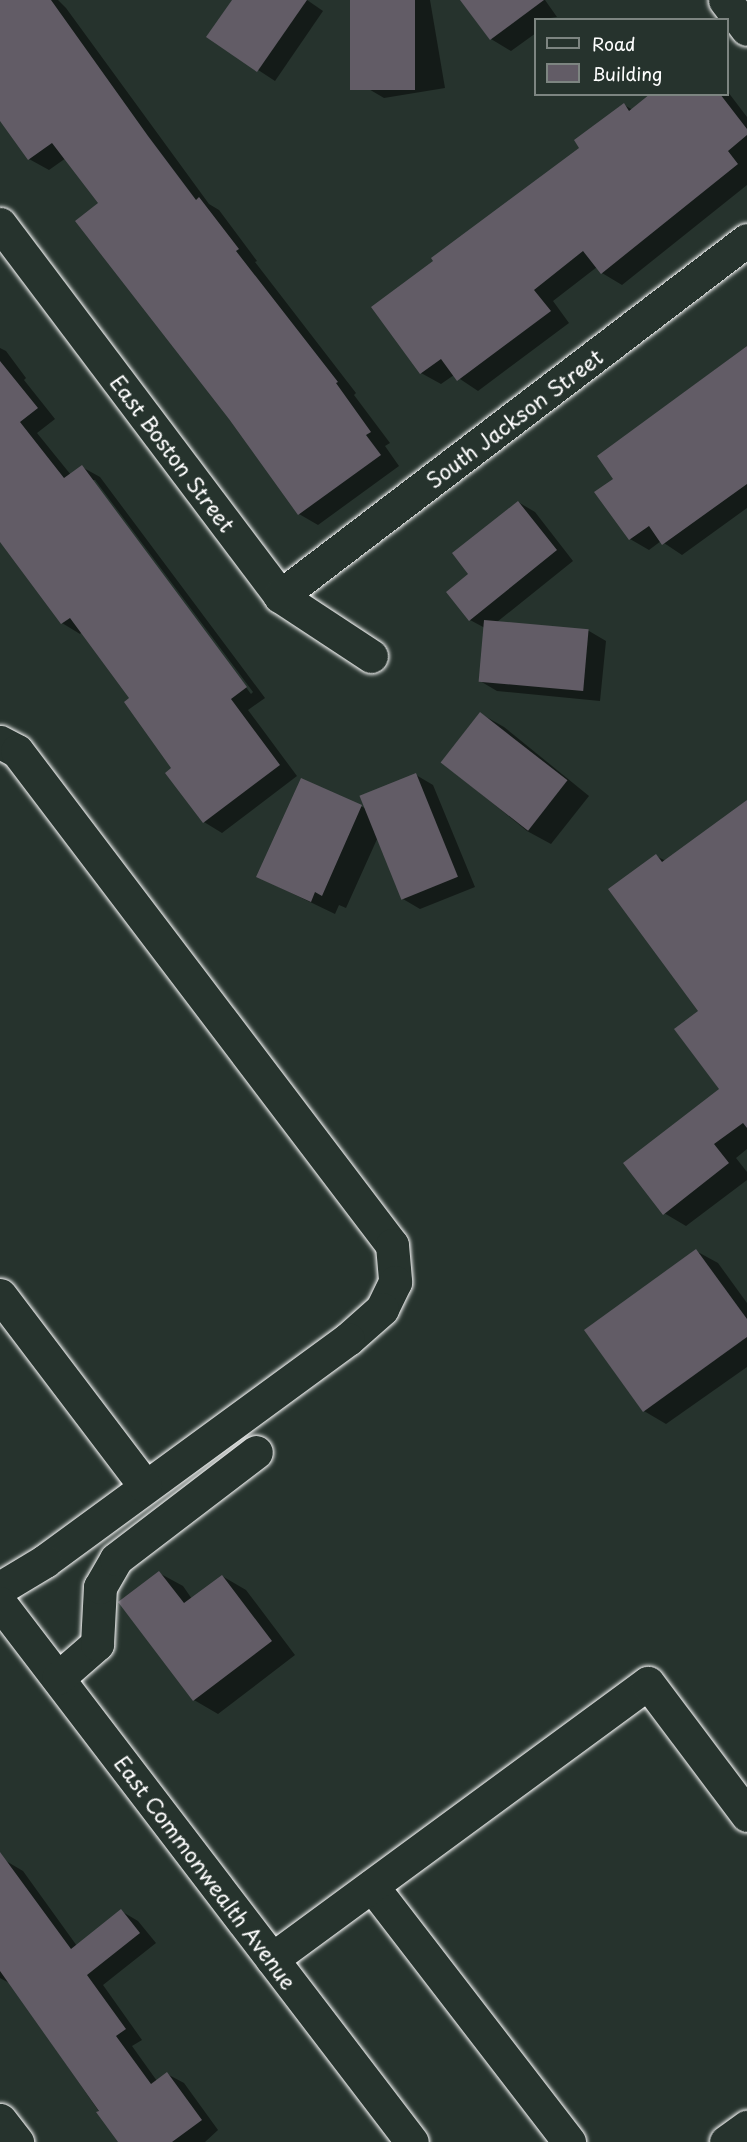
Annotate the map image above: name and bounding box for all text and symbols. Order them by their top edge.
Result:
legend [534,18,729,96]
text: Road [592,30,636,57]
text: Building [592,60,662,87]
street label: South Jackson Street [421,343,607,493]
street label: East Boston Street [106,370,240,536]
street label: East Commonwealth Avenue [109,1750,303,1994]

